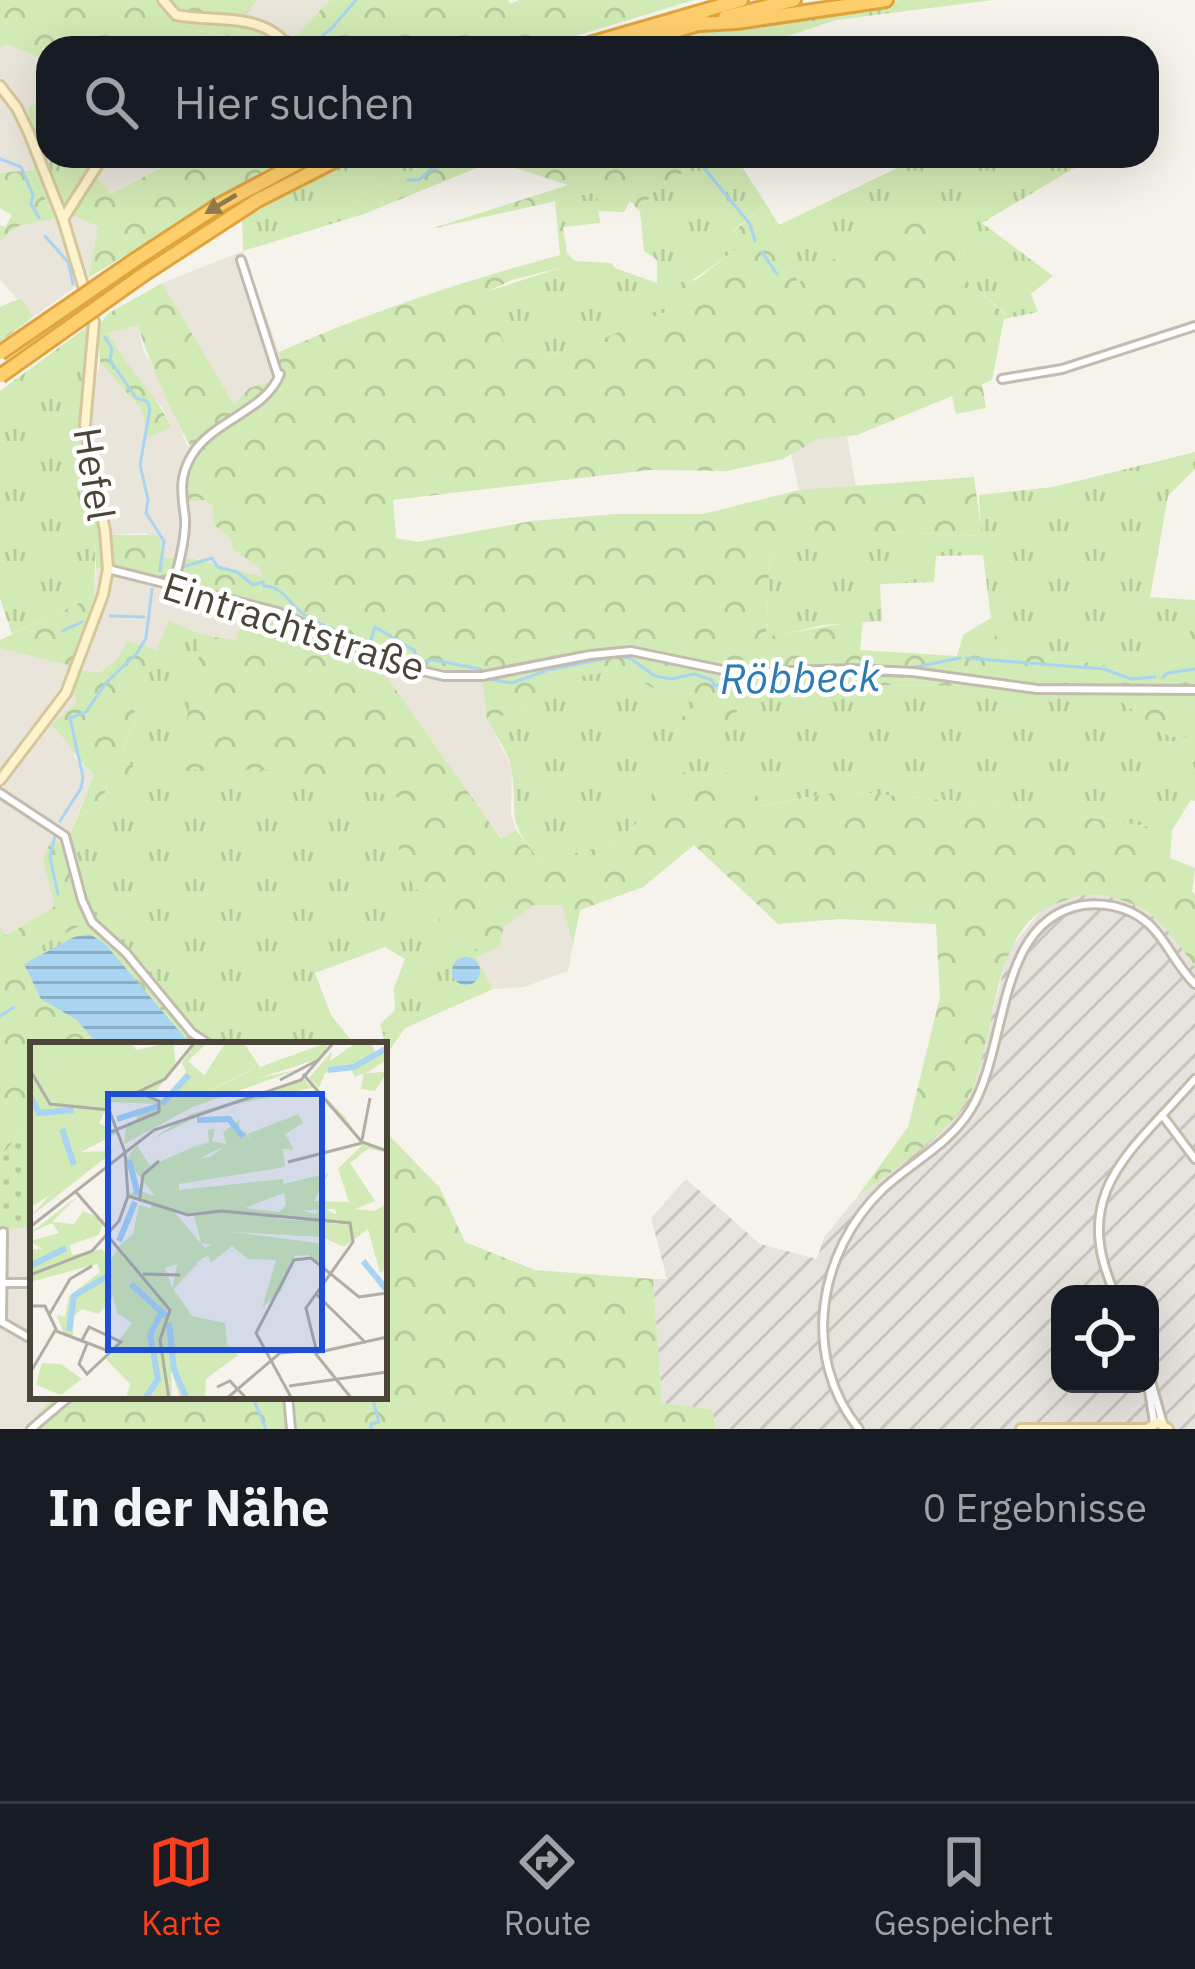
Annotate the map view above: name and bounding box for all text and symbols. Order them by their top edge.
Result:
search box [36,36,1159,168]
icon: search [78,69,144,135]
text: Hier suchen [174,73,415,131]
one-way arrow [204,193,238,214]
street label: Hefel [63,424,127,524]
street label: Eintrachtstraße [157,560,431,692]
water label: Röbbeck [720,648,882,706]
inset map [30,1042,387,1399]
map controls [1051,1285,1159,1393]
button: locate [1051,1285,1159,1393]
text: In der Nähe [48,1474,330,1540]
text: 0 Ergebnisse [923,1482,1147,1533]
tab: Karte [141,1829,221,1944]
tab: Route [504,1829,591,1944]
tab: Gespeichert [874,1829,1054,1944]

